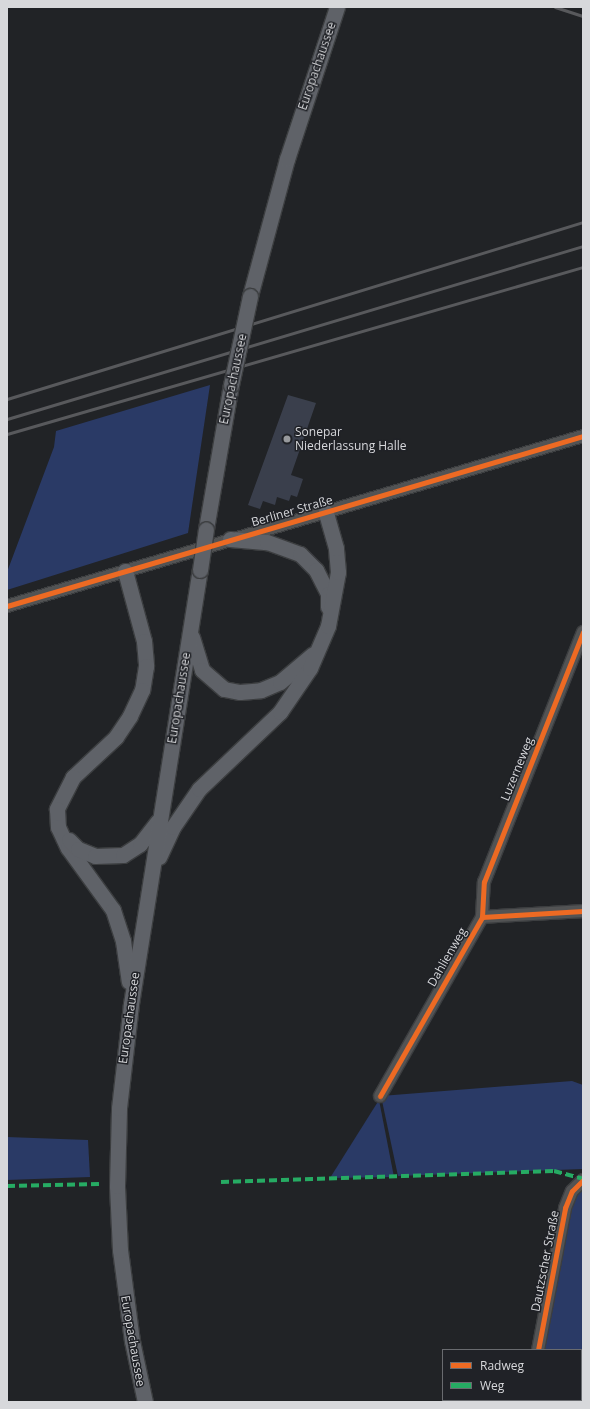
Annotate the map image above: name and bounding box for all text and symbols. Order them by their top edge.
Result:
street label: Europachaussee [295,20,339,112]
street label: Europachaussee [216,332,250,426]
place label: Sonepar Niederlassung Halle [295,425,407,453]
marker: Sonepar Niederlassung Halle [282,434,292,444]
street label: Berliner Straße [250,492,334,530]
street label: Europachaussee [165,651,193,745]
street label: Luzerneweg [498,735,536,803]
street label: Dahlienweg [424,925,470,989]
street label: Europachaussee [115,971,143,1065]
street label: Dautzscher Straße [528,1209,562,1313]
street label: Europachaussee [118,1294,148,1388]
legend [442,1349,582,1401]
text: Radweg [480,1357,524,1374]
text: Weg [480,1377,504,1394]

